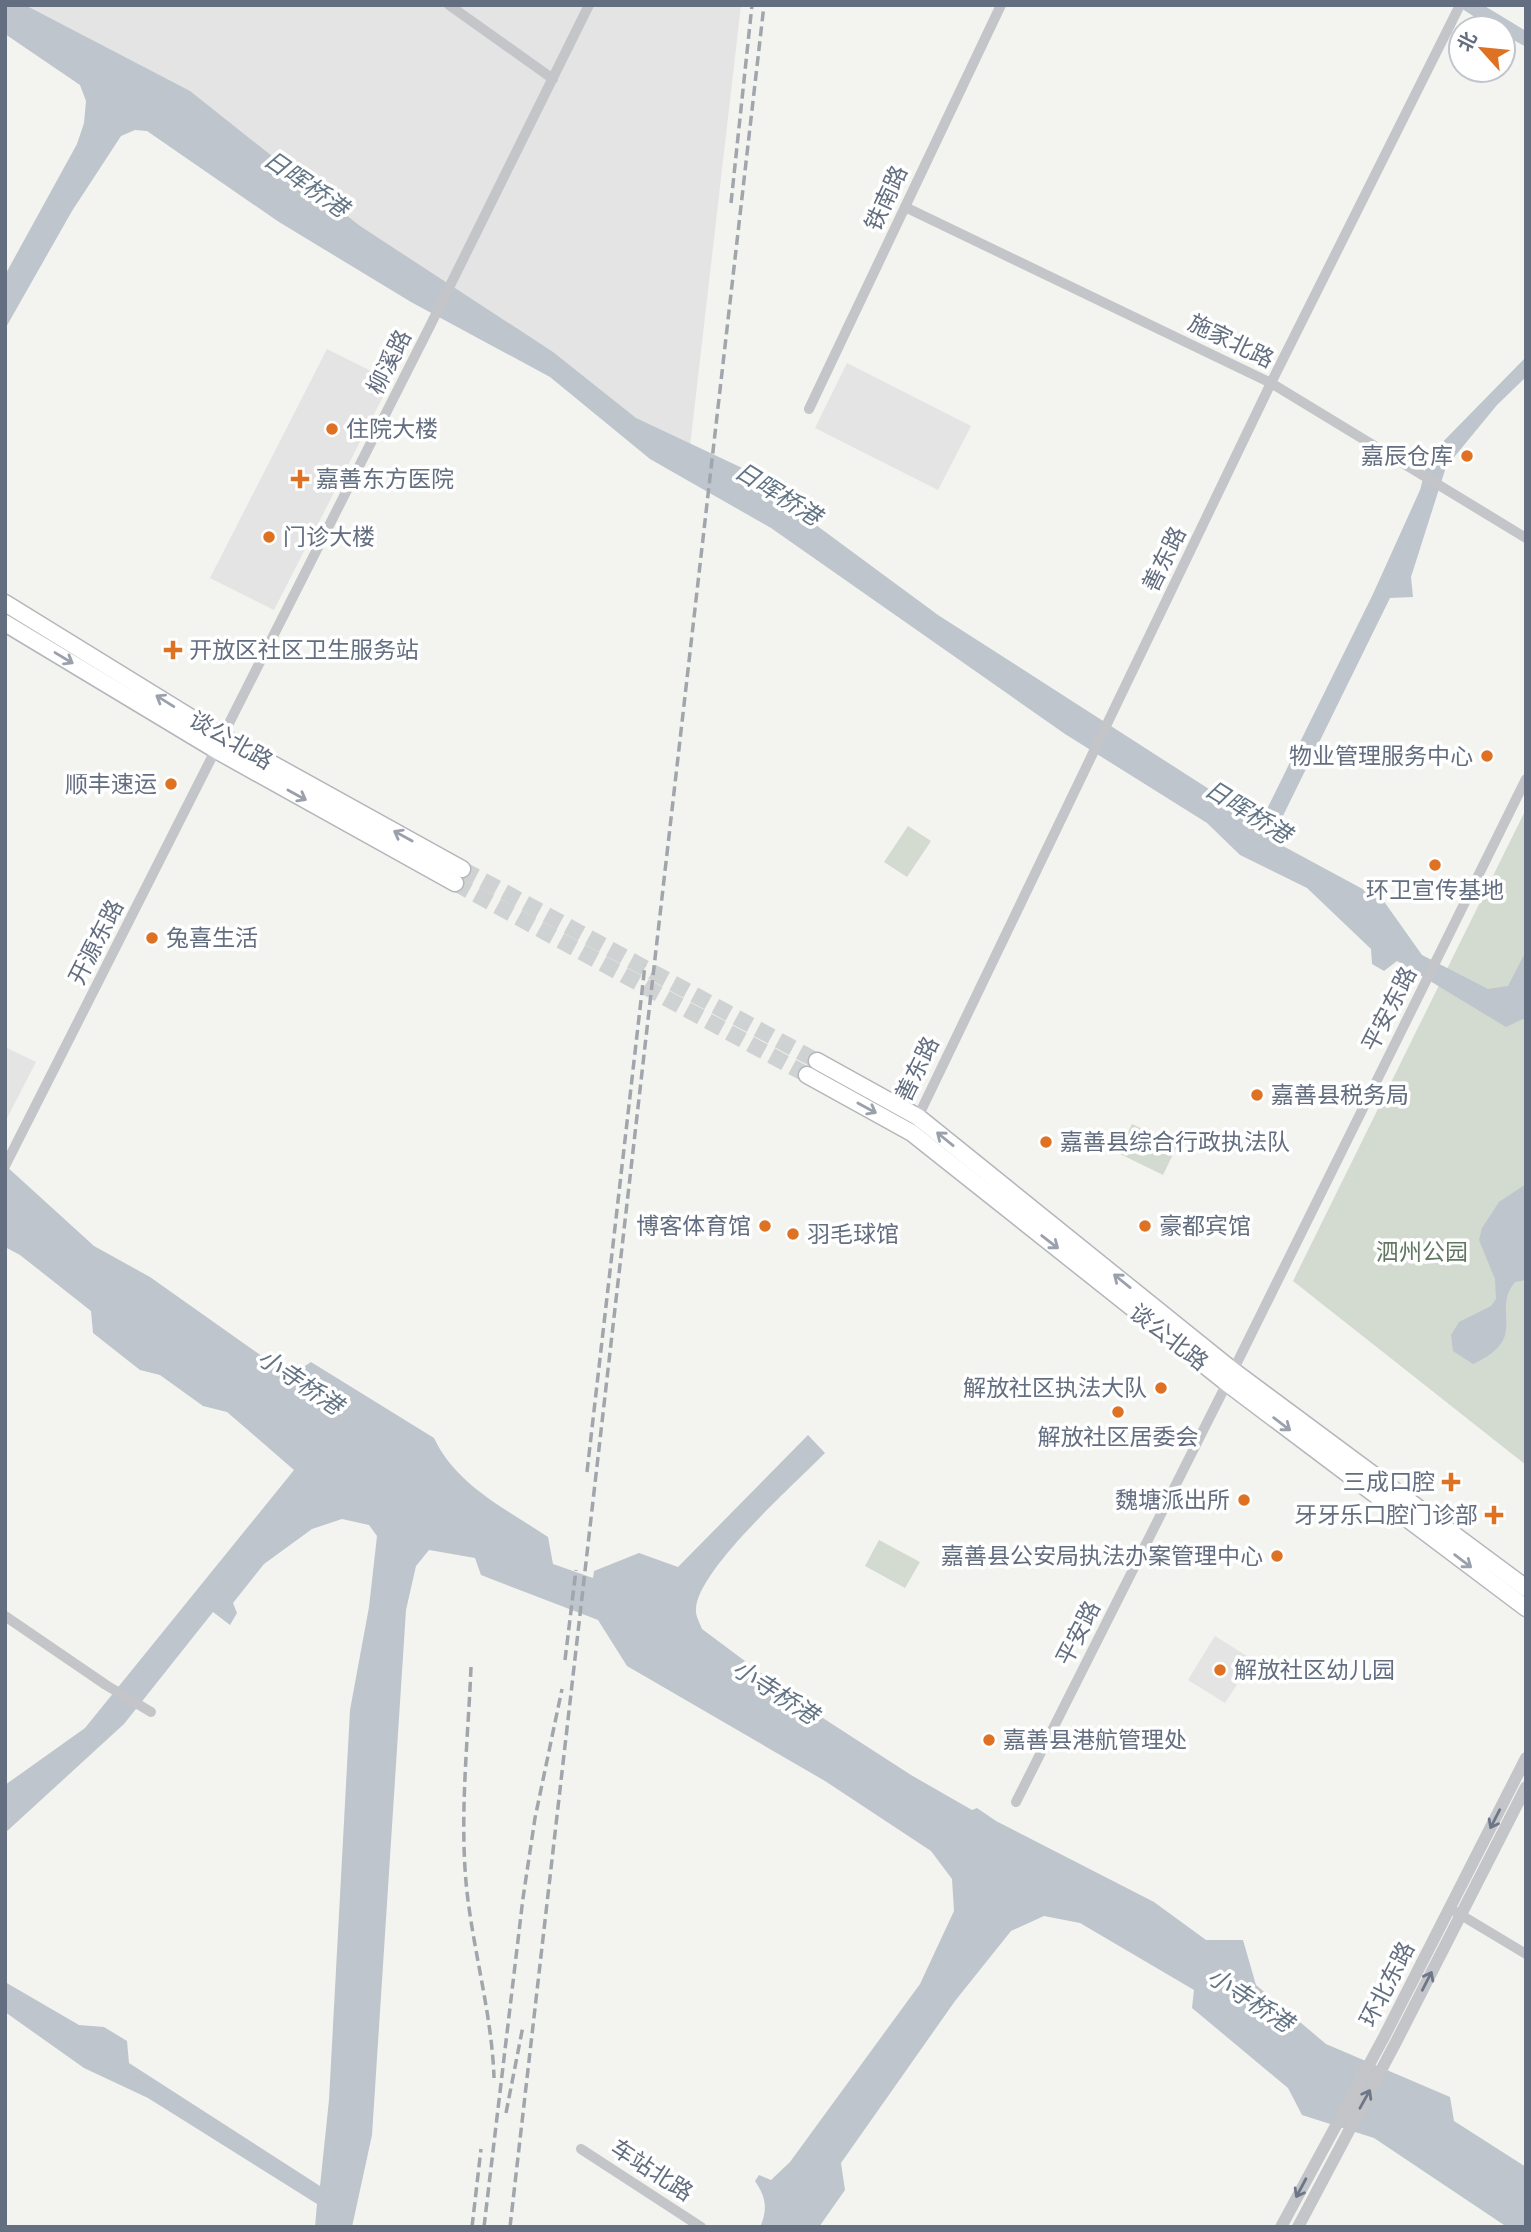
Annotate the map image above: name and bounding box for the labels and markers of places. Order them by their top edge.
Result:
place label: 住院大楼 [346,413,438,443]
marker: 住院大楼 [324,421,340,437]
place label: 嘉辰仓库 [1361,440,1453,470]
marker: 嘉辰仓库 [1459,448,1475,464]
place label: 嘉善东方医院 [316,463,454,493]
marker: 嘉善东方医院 [290,469,310,489]
place label: 门诊大楼 [283,521,375,551]
marker: 门诊大楼 [261,529,277,545]
place label: 开放区社区卫生服务站 [189,634,419,664]
marker: 开放区社区卫生服务站 [163,640,183,660]
place label: 物业管理服务中心 [1289,740,1473,770]
marker: 物业管理服务中心 [1479,748,1495,764]
place label: 顺丰速运 [65,768,157,798]
marker: 顺丰速运 [163,776,179,792]
marker: 环卫宣传基地 [1427,857,1443,873]
place label: 环卫宣传基地 [1366,874,1504,904]
place label: 兔喜生活 [166,922,258,952]
marker: 兔喜生活 [144,930,160,946]
place label: 嘉善县税务局 [1271,1079,1409,1109]
marker: 嘉善县税务局 [1249,1087,1265,1103]
place label: 嘉善县综合行政执法队 [1060,1126,1290,1156]
marker: 嘉善县综合行政执法队 [1038,1134,1054,1150]
place label: 博客体育馆 [636,1210,751,1240]
place label: 豪都宾馆 [1159,1210,1251,1240]
marker: 博客体育馆 [757,1218,773,1234]
place label: 羽毛球馆 [807,1218,899,1248]
marker: 豪都宾馆 [1137,1218,1153,1234]
marker: 羽毛球馆 [785,1226,801,1242]
place label: 解放社区执法大队 [963,1372,1147,1402]
marker: 解放社区执法大队 [1153,1380,1169,1396]
marker: 解放社区居委会 [1110,1404,1126,1420]
place label: 解放社区居委会 [1038,1421,1199,1451]
place label: 三成口腔 [1343,1466,1435,1496]
marker: 三成口腔 [1441,1472,1461,1492]
place label: 魏塘派出所 [1115,1484,1230,1514]
marker: 魏塘派出所 [1236,1492,1252,1508]
place label: 牙牙乐口腔门诊部 [1294,1499,1478,1529]
marker: 牙牙乐口腔门诊部 [1484,1505,1504,1525]
place label: 嘉善县公安局执法办案管理中心 [941,1540,1263,1570]
marker: 嘉善县公安局执法办案管理中心 [1269,1548,1285,1564]
place label: 解放社区幼儿园 [1234,1654,1395,1684]
marker: 解放社区幼儿园 [1212,1662,1228,1678]
place label: 嘉善县港航管理处 [1003,1724,1187,1754]
marker: 嘉善县港航管理处 [981,1732,997,1748]

